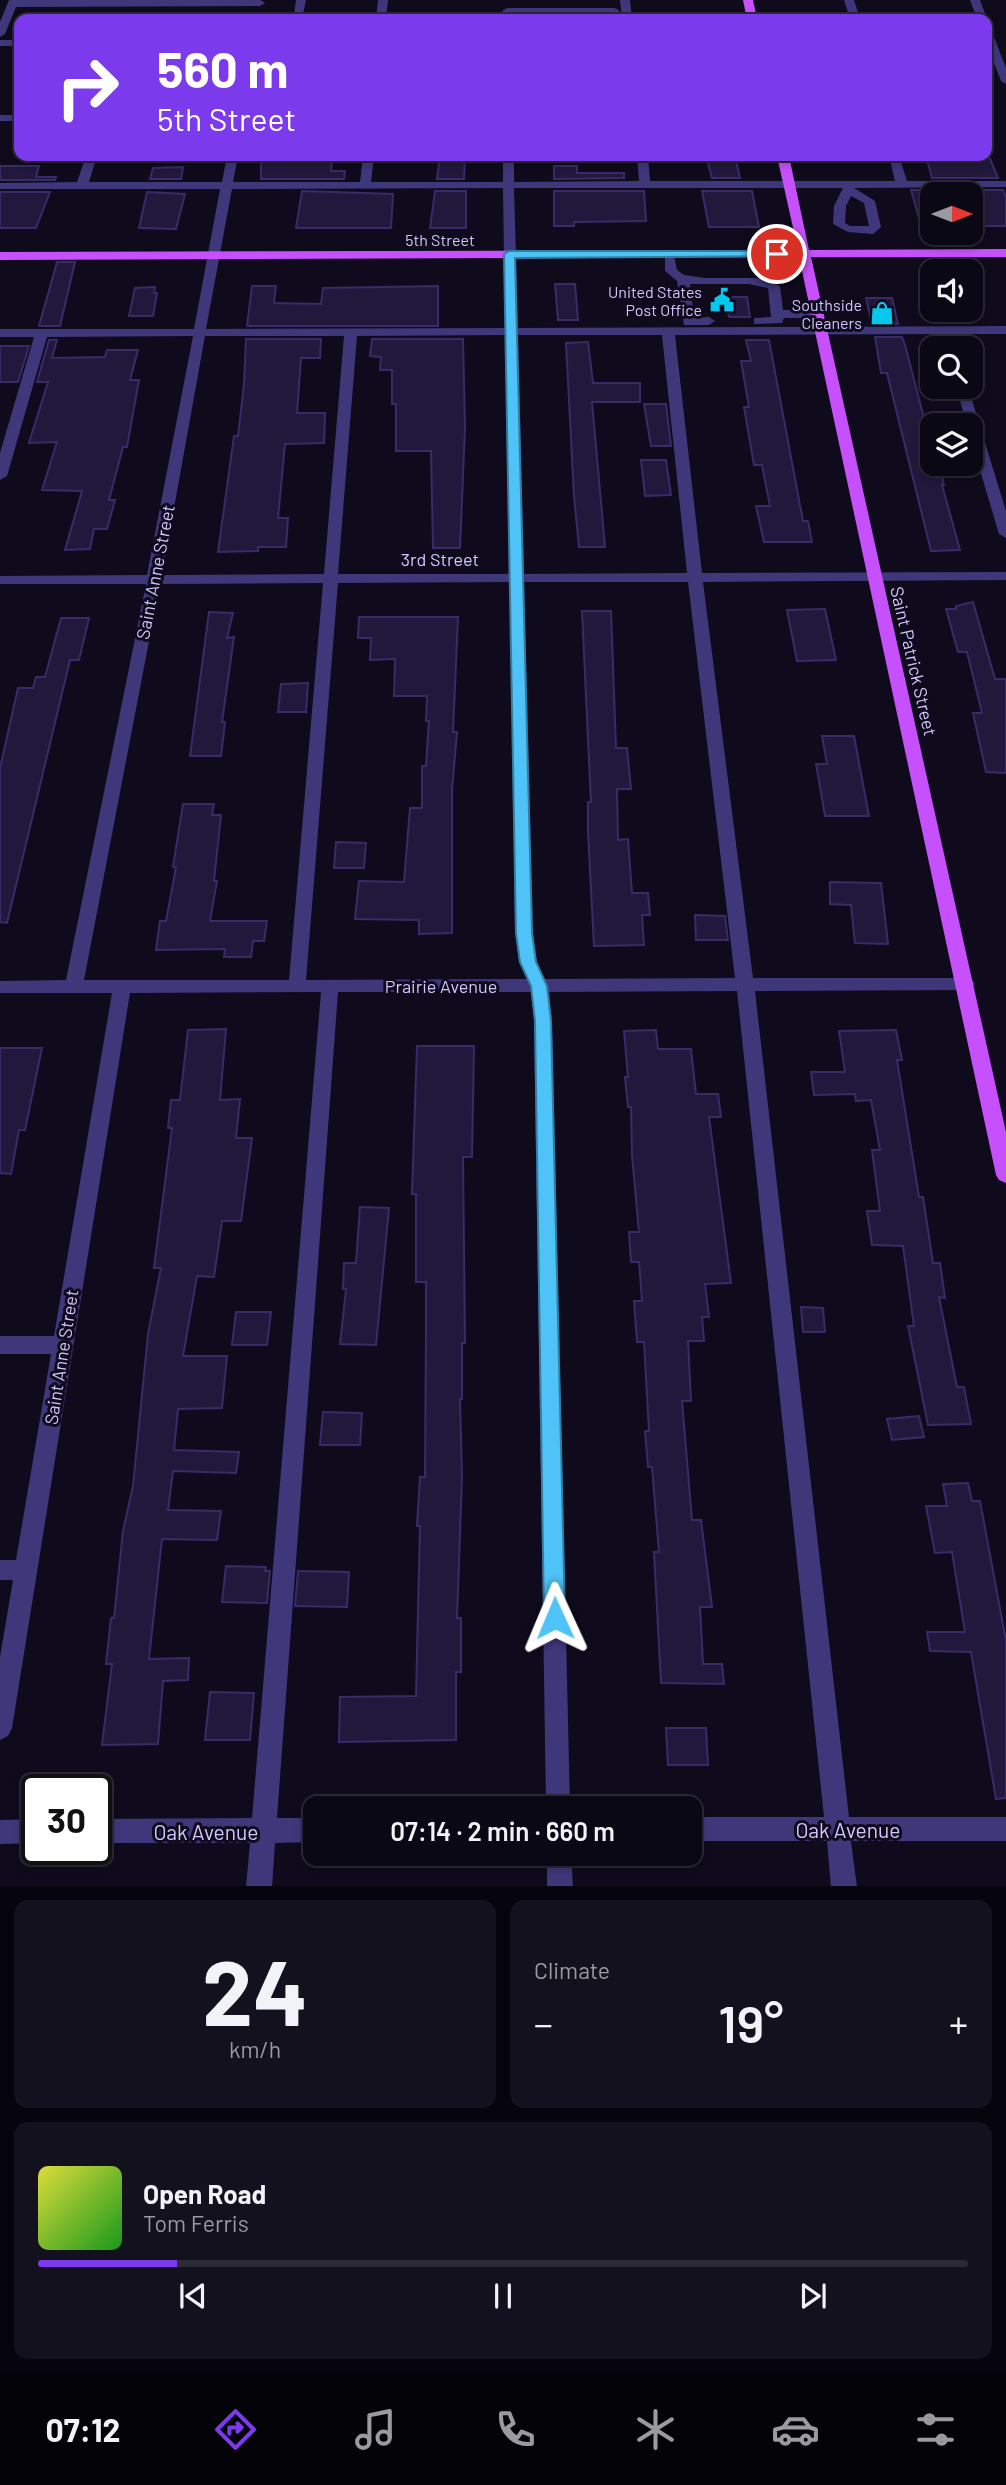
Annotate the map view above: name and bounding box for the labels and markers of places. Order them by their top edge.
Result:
pin [747,224,807,284]
place label: United States Post Office [608,282,702,319]
public building icon: United States Post Office [708,286,736,314]
place label: Southside Cleaners [792,295,862,332]
shop icon: Southside Cleaners [868,299,896,327]

